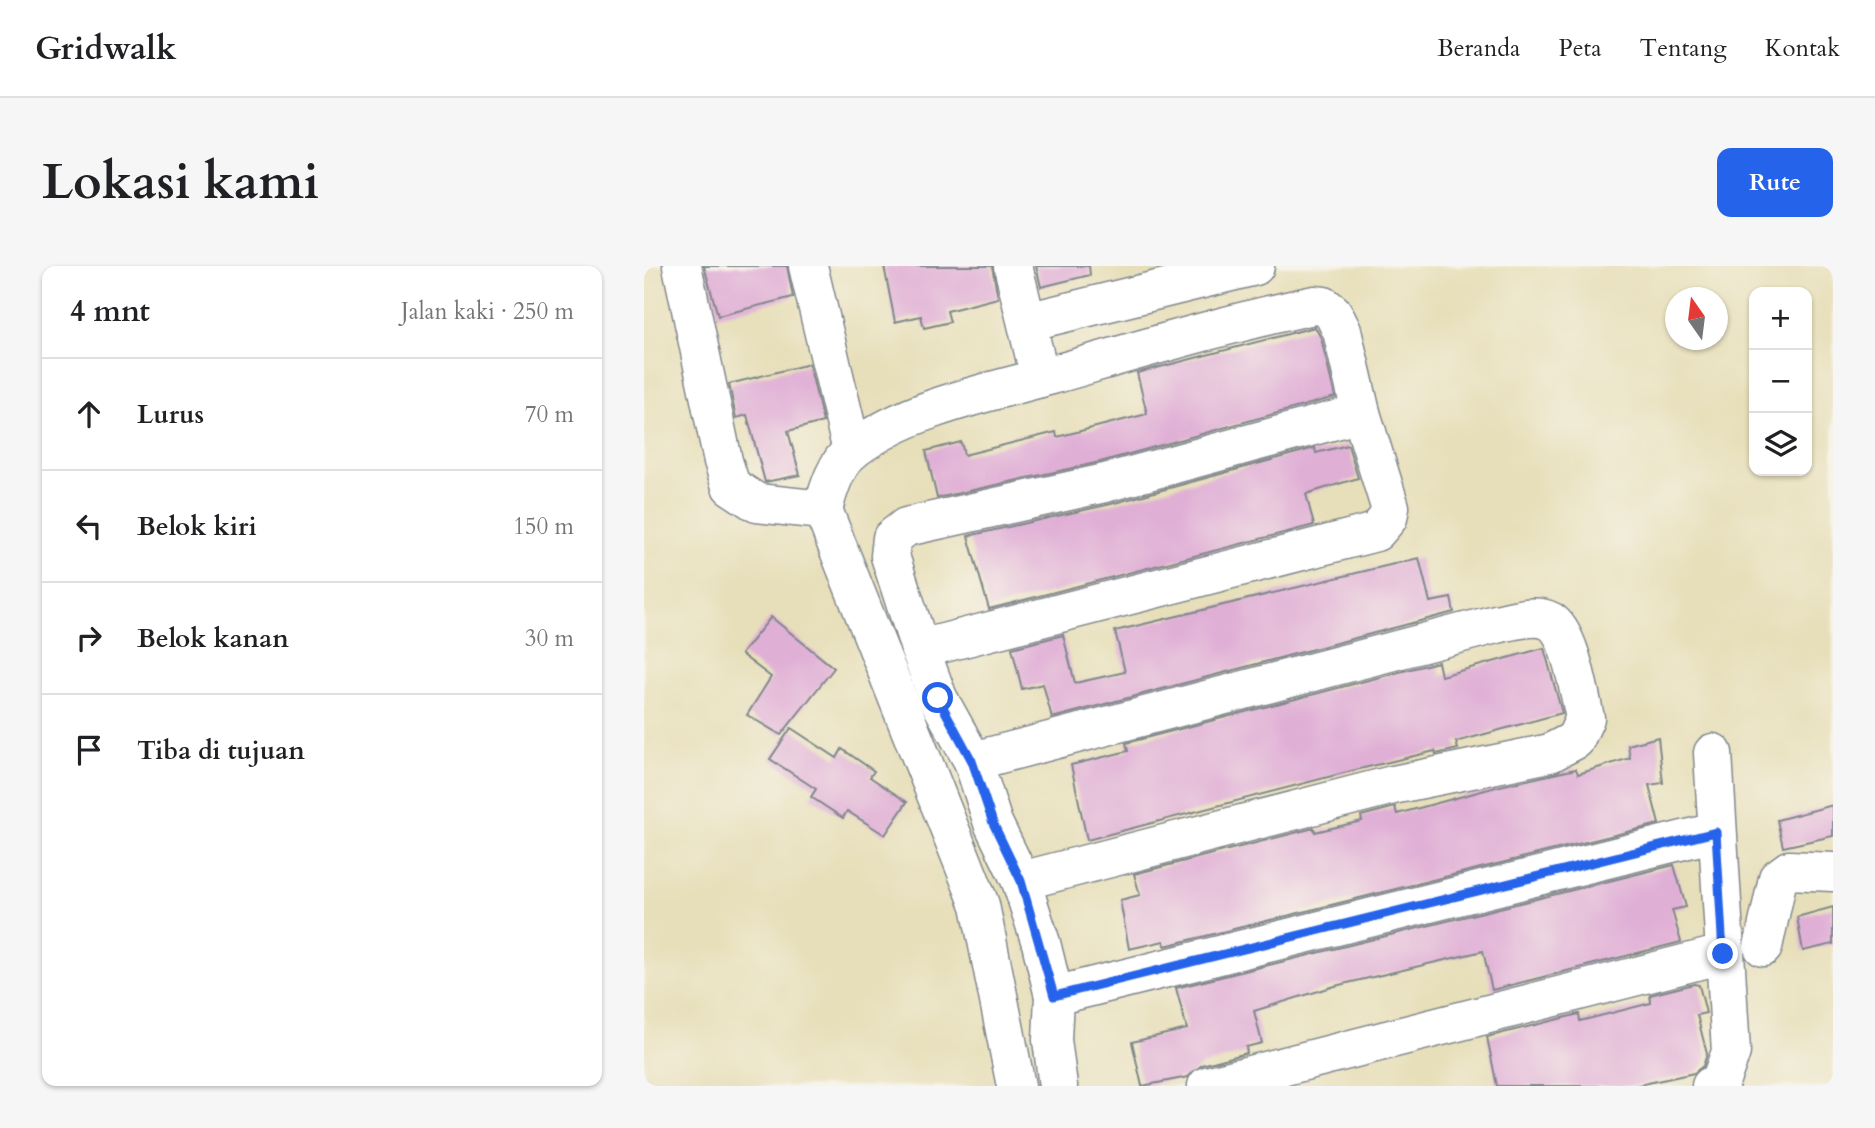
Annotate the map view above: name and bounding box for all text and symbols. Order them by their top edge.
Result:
text: Gridwalk [35,26,177,71]
text: Beranda [1437,32,1520,65]
text: Peta [1558,32,1602,65]
text: Tentang [1640,32,1727,65]
text: Kontak [1765,32,1840,65]
button: Rute [1717,148,1833,217]
text: Lokasi kami [42,149,319,216]
north arrow [1665,287,1728,350]
map controls [1749,287,1812,476]
button: + [1749,287,1812,350]
text: 4 mnt [70,291,150,332]
text: Jalan kaki · 250 m [401,296,574,327]
button: − [1749,350,1812,413]
icon: ahead [70,395,108,433]
text: Lurus [137,397,204,432]
text: 70 m [525,399,574,430]
button: layers [1749,413,1812,476]
icon: left [70,507,108,545]
text: Belok kiri [137,509,257,544]
text: 150 m [513,511,574,542]
icon: right [70,619,108,657]
text: Belok kanan [137,621,289,656]
text: 30 m [525,623,574,654]
route start [922,682,953,713]
icon: arrive [70,731,108,769]
text: Tiba di tujuan [137,733,305,768]
route end [1707,938,1738,969]

